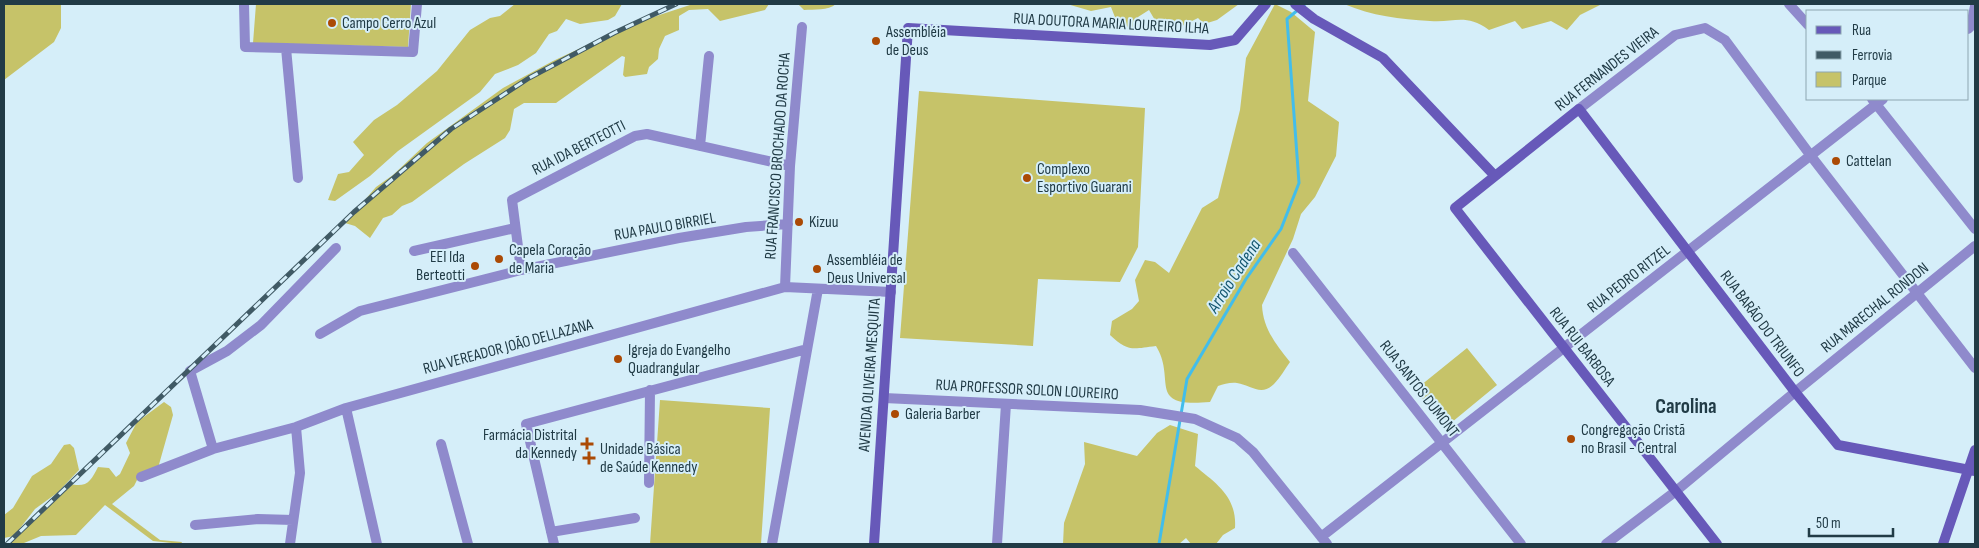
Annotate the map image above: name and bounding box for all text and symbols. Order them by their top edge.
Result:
street label: RUA DOUTORA MARIA LOUREIRO ILHA [1013,9,1209,39]
legend [1806,10,1969,100]
place label: Campo Cerro Azul [342,14,436,33]
marker: Campo Cerro Azul [326,17,338,29]
text: Rua [1852,21,1871,40]
place label: Assembléia de Deus [885,23,946,60]
street label: RUA FERNANDES VIEIRA [1551,23,1663,115]
marker: Assembléia de Deus [870,35,882,47]
text: Ferrovia [1852,46,1893,65]
street label: RUA FRANCISCO BROCHADO DA ROCHA [761,52,795,260]
text: Parque [1852,71,1887,90]
street label: RUA IDA BERTEOTTI [529,116,629,180]
place label: Cattelan [1846,152,1892,171]
marker: Cattelan [1830,155,1842,167]
place label: Complexo Esportivo Guarani [1037,160,1132,197]
marker: Complexo Esportivo Guarani [1021,172,1033,184]
street label: RUA PAULO BIRRIEL [613,209,717,245]
place label: Kizuu [809,213,838,232]
marker: Kizuu [793,216,805,228]
water label: Arroio Cadena [1202,235,1266,318]
place label: Capela Coração de Maria [509,241,591,278]
street label: RUA PEDRO RITZEL [1584,241,1674,317]
place label: EEI Ida Berteotti [416,248,465,285]
place label: Assembléia de Deus Universal [826,251,906,288]
marker: Capela Coração de Maria [493,253,505,265]
street label: RUA MARECHAL RONDON [1817,259,1933,357]
marker: EEI Ida Berteotti [469,260,481,272]
marker: Assembléia de Deus Universal [811,263,823,275]
street label: RUA BARÃO DO TRIUNFO [1716,267,1808,381]
street label: AVENIDA OLIVEIRA MESQUITA [855,297,885,453]
street label: RUA RUI BARBOSA [1545,304,1619,391]
street label: RUA VEREADOR JOÃO DELLAZANA [421,315,595,379]
street label: RUA SANTOS DUMONT [1375,337,1463,442]
place label: Igreja do Evangelho Quadrangular [628,341,731,378]
marker: Igreja do Evangelho Quadrangular [612,353,624,365]
street label: RUA PROFESSOR SOLON LOUREIRO [935,376,1119,404]
district label: Carolina [1655,394,1717,419]
place label: Galeria Barber [905,405,981,424]
marker: Galeria Barber [889,408,901,420]
place label: Congregação Cristã no Brasil - Central [1581,421,1685,458]
place label: Farmácia Distrital da Kennedy [483,426,577,463]
marker: Congregação Cristã no Brasil - Central [1565,433,1577,445]
marker: Farmácia Distrital da Kennedy [581,438,593,450]
place label: Unidade Básica de Saúde Kennedy [600,440,697,477]
marker: Unidade Básica de Saúde Kennedy [582,451,596,465]
scale bar [1809,506,1893,538]
text: 50 m [1816,514,1841,533]

